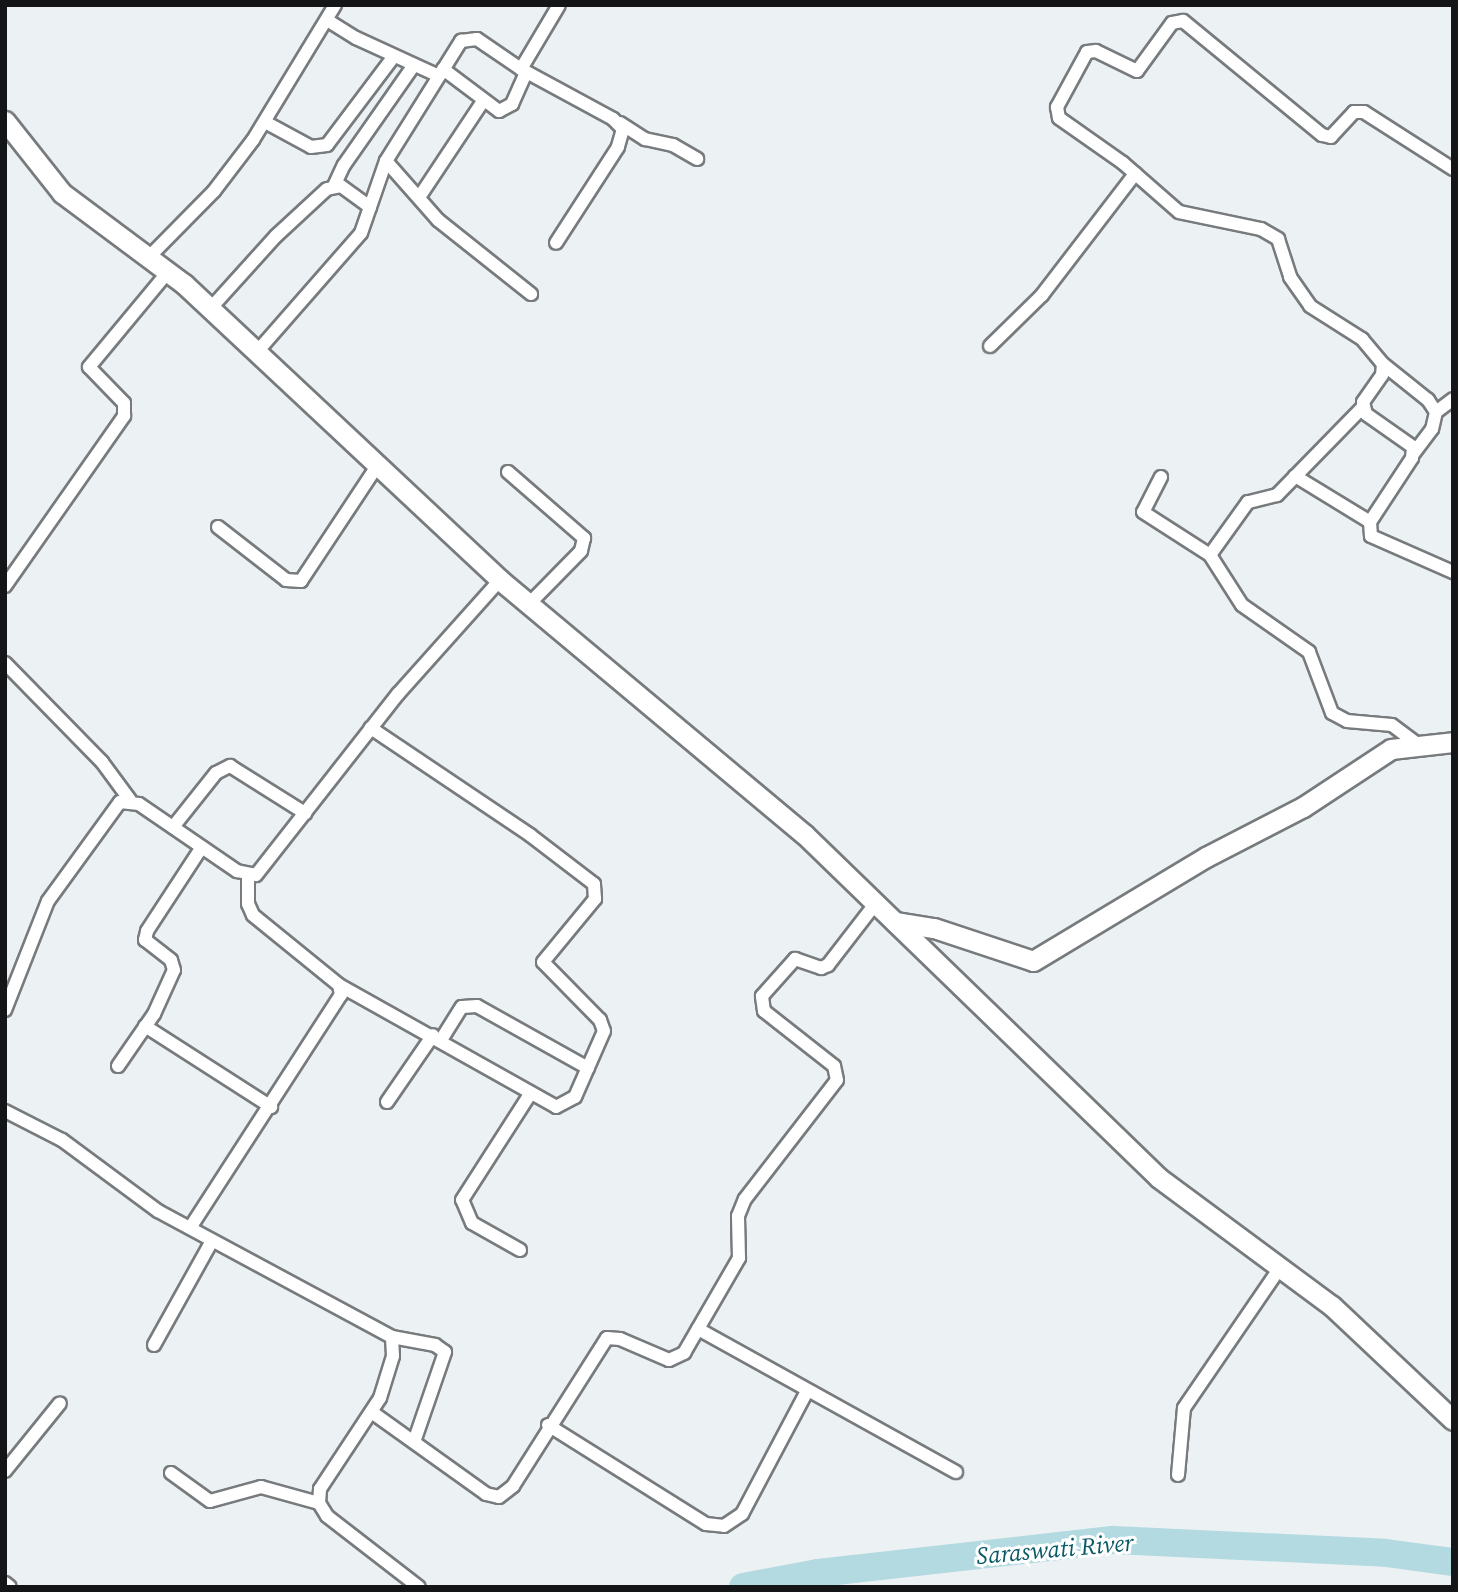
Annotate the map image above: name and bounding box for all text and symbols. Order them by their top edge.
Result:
water label: Saraswati River [975,1528,1135,1570]

